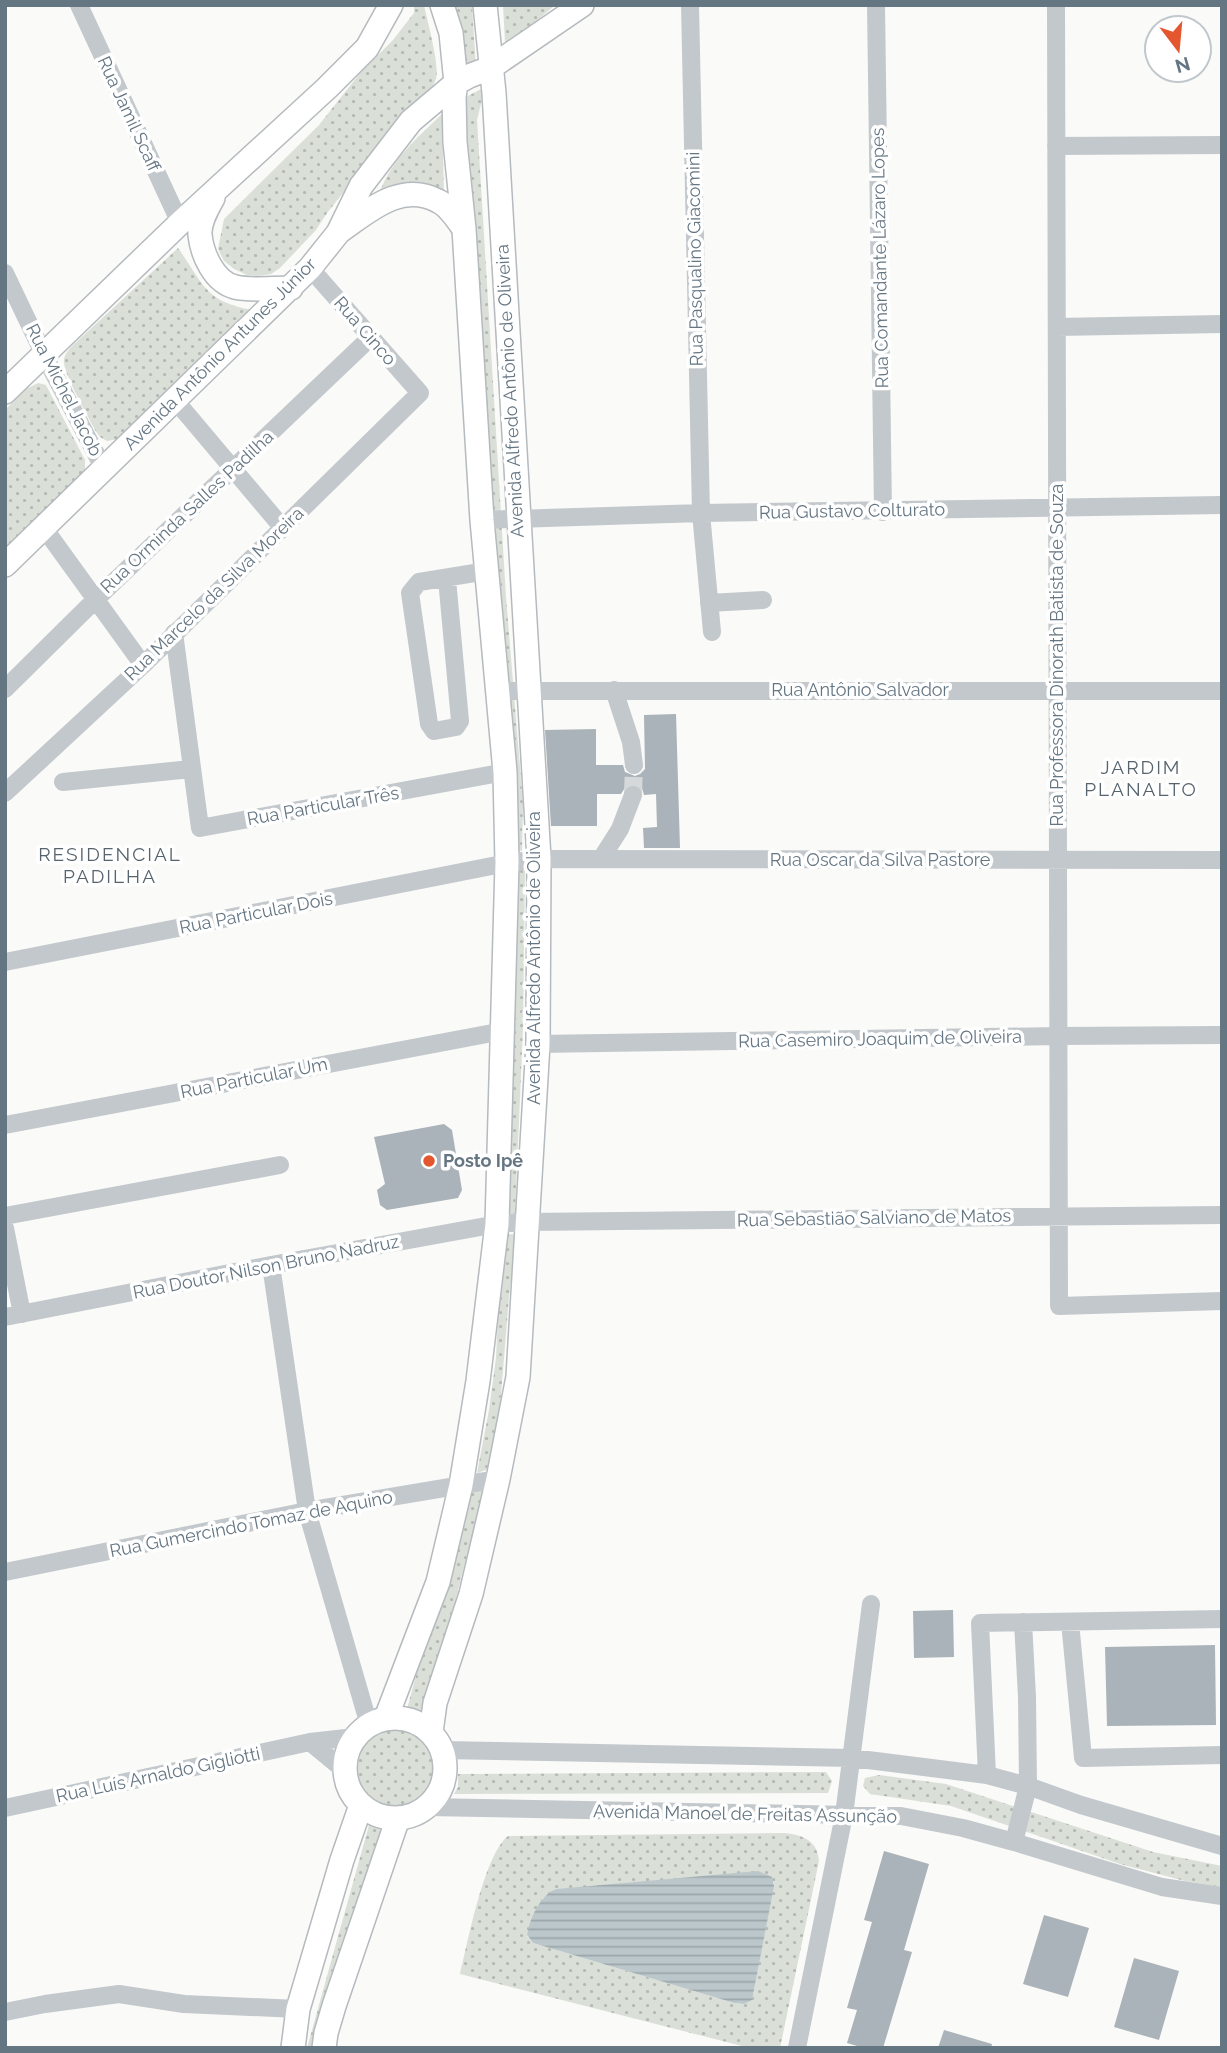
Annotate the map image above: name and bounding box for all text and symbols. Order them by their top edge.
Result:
north arrow [1143,14,1213,84]
street label: Rua Jamil Scaff [94,53,166,175]
text: N [1173,53,1193,78]
street label: Rua Comandante Lázaro Lopes [867,127,892,389]
street label: Rua Pasqualino Giacomini [682,152,707,366]
street label: Avenida Alfredo Antônio de Oliveira [491,244,528,538]
street label: Avenida Antônio Antunes Júnior [119,253,321,454]
street label: Rua Cinco [330,292,401,369]
street label: Rua Michel Jacob [22,320,107,459]
street label: Rua Orminda Salles Padilha [96,426,277,597]
street label: Rua Professora Dinorath Batista de Souza [1046,484,1067,826]
street label: Rua Gustavo Colturato [759,498,946,523]
street label: Rua Marcelo da Silva Moreira [120,503,307,685]
street label: Rua Antônio Salvador [771,679,950,700]
district label: JARDIM PLANALTO [1084,756,1198,800]
street label: Rua Particular Três [245,782,401,829]
street label: Avenida Alfredo Antônio de Oliveira [523,811,544,1105]
district label: RESIDENCIAL PADILHA [38,843,182,887]
street label: Rua Oscar da Silva Pastore [770,849,991,870]
street label: Rua Particular Dois [177,887,335,938]
street label: Rua Casemiro Joaquim de Oliveira [738,1026,1022,1051]
street label: Rua Particular Um [178,1053,329,1102]
place label: Posto Ipê [443,1150,523,1171]
marker: Posto Ipê [421,1153,437,1169]
street label: Rua Sebastião Salviano de Matos [737,1205,1012,1230]
street label: Rua Doutor Nilson Bruno Nadruz [131,1230,401,1303]
street label: Rua Gumercindo Tomaz de Aquino [108,1486,394,1561]
street label: Rua Luís Arnaldo Gigliotti [54,1743,262,1806]
street label: Avenida Manoel de Freitas Assunção [593,1800,897,1827]

